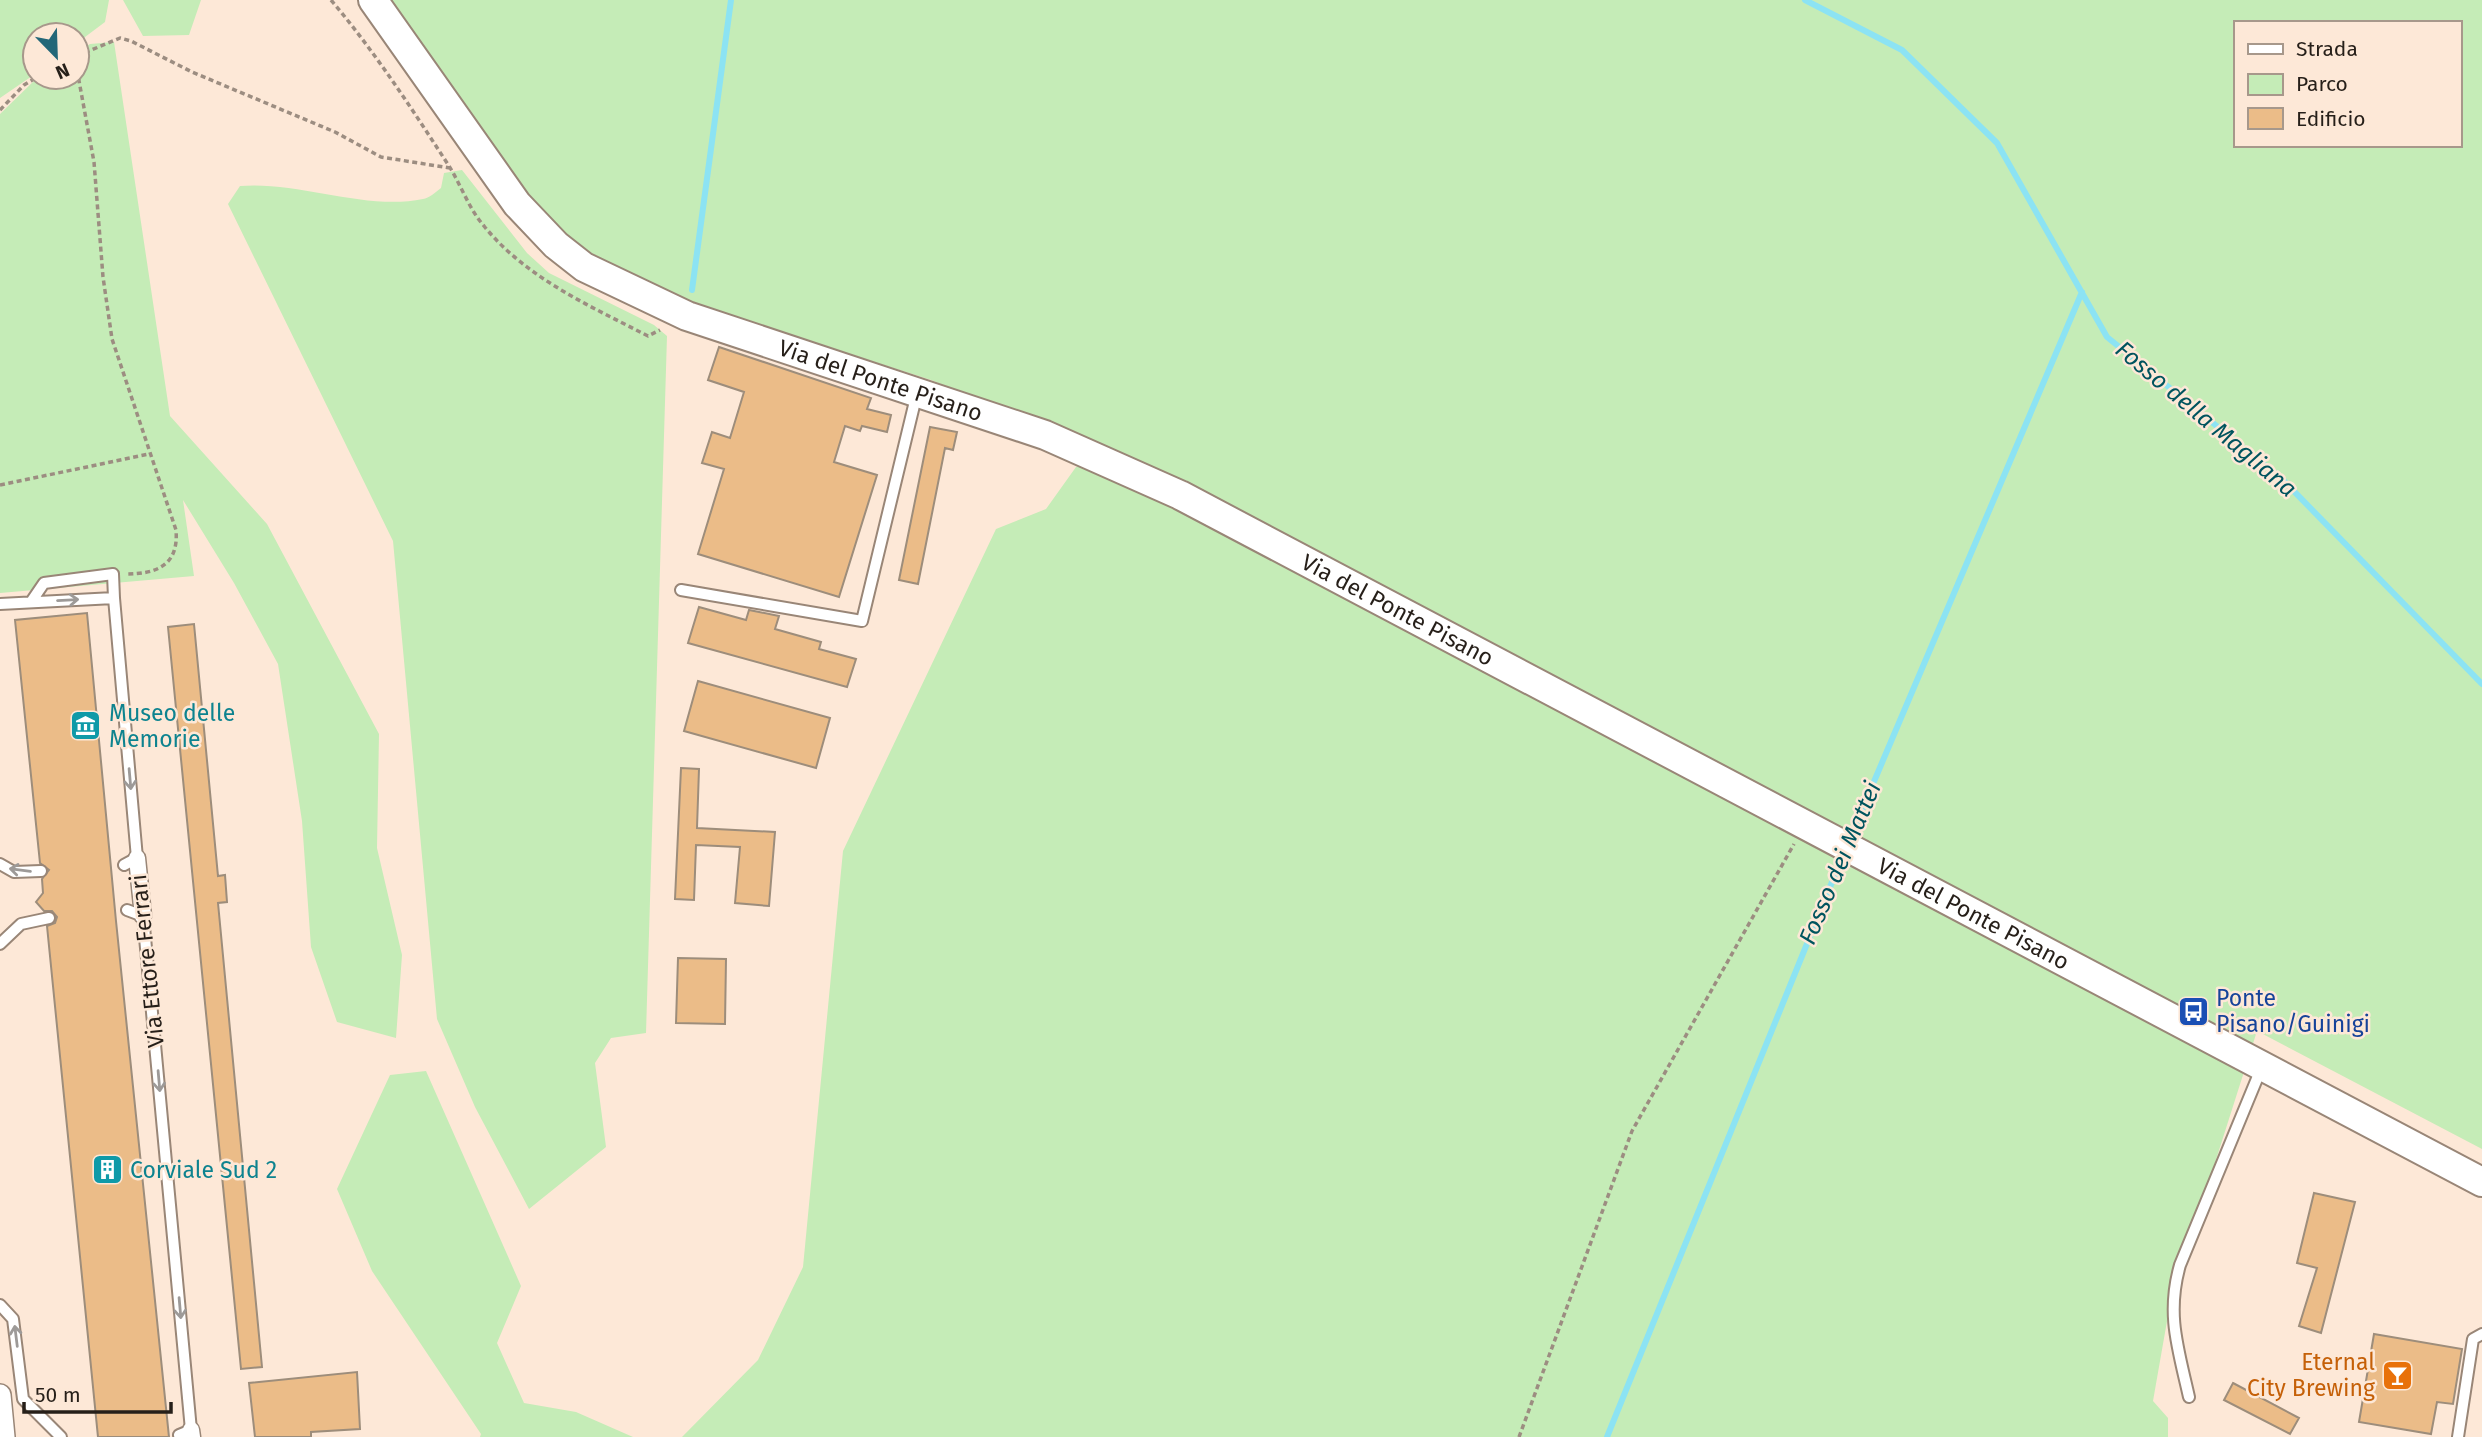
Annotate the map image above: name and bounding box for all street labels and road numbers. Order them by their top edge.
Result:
street label: Via del Ponte Pisano [775,333,986,427]
street label: Via del Ponte Pisano [1297,548,1498,672]
street label: Via del Ponte Pisano [1873,852,2074,976]
street label: Via Ettore Ferrari [124,873,170,1049]

